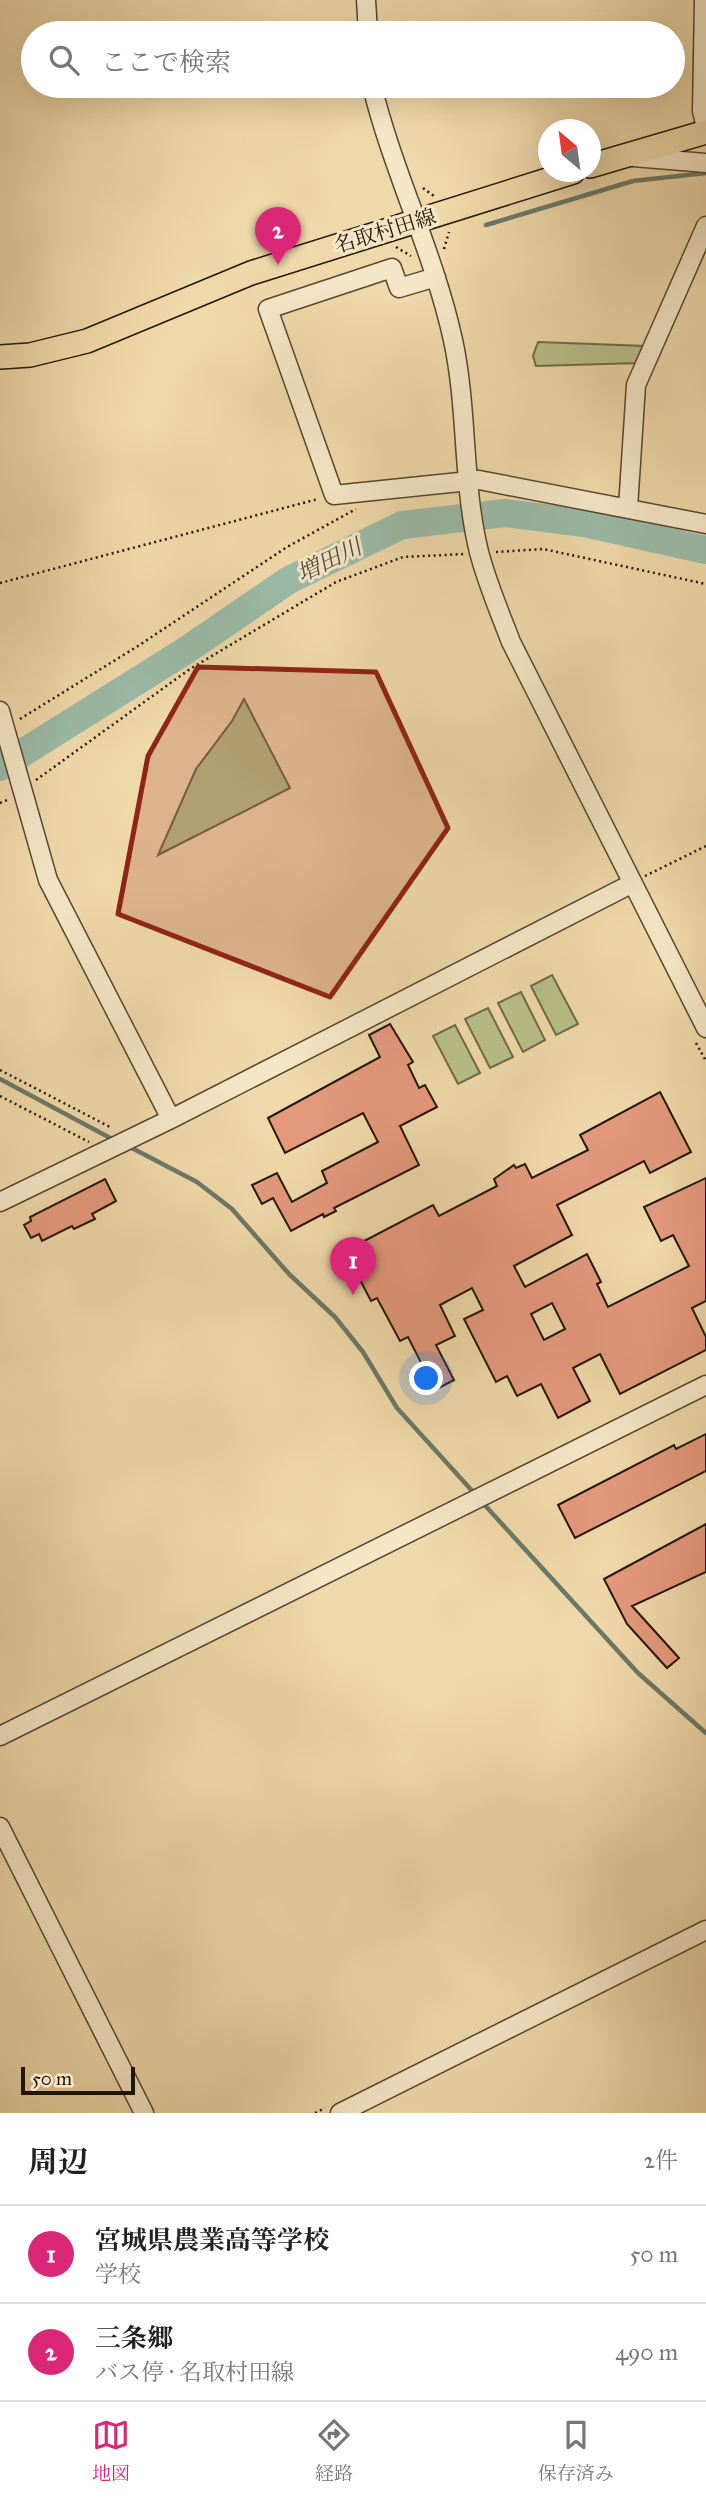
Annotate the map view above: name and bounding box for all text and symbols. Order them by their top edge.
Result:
search box [21,21,685,98]
icon: search [45,41,83,79]
text: ここで検索 [101,46,231,78]
north arrow [538,119,601,182]
street label: 名取村田線 [331,203,439,259]
pin: 2 [255,207,301,265]
water label: 増田川 [292,531,369,588]
pin: 1 [330,1237,376,1295]
your location [409,1361,443,1395]
scale bar [21,2064,135,2096]
text: 50 m [32,2067,72,2090]
text: 周辺 [28,2144,88,2180]
text: 2件 [644,2146,678,2174]
text: 宮城県農業高等学校 [95,2224,329,2256]
text: 1 [46,2240,56,2268]
text: 50 m [630,2240,678,2268]
text: 学校 [95,2260,141,2288]
text: 三条郷 [95,2322,173,2354]
text: 2 [45,2338,57,2366]
text: 490 m [615,2338,678,2366]
text: バス停 · 名取村田線 [95,2358,294,2386]
tab: 地図 [92,2416,130,2485]
tab: 経路 [315,2416,353,2485]
tab: 保存済み [538,2416,614,2485]

